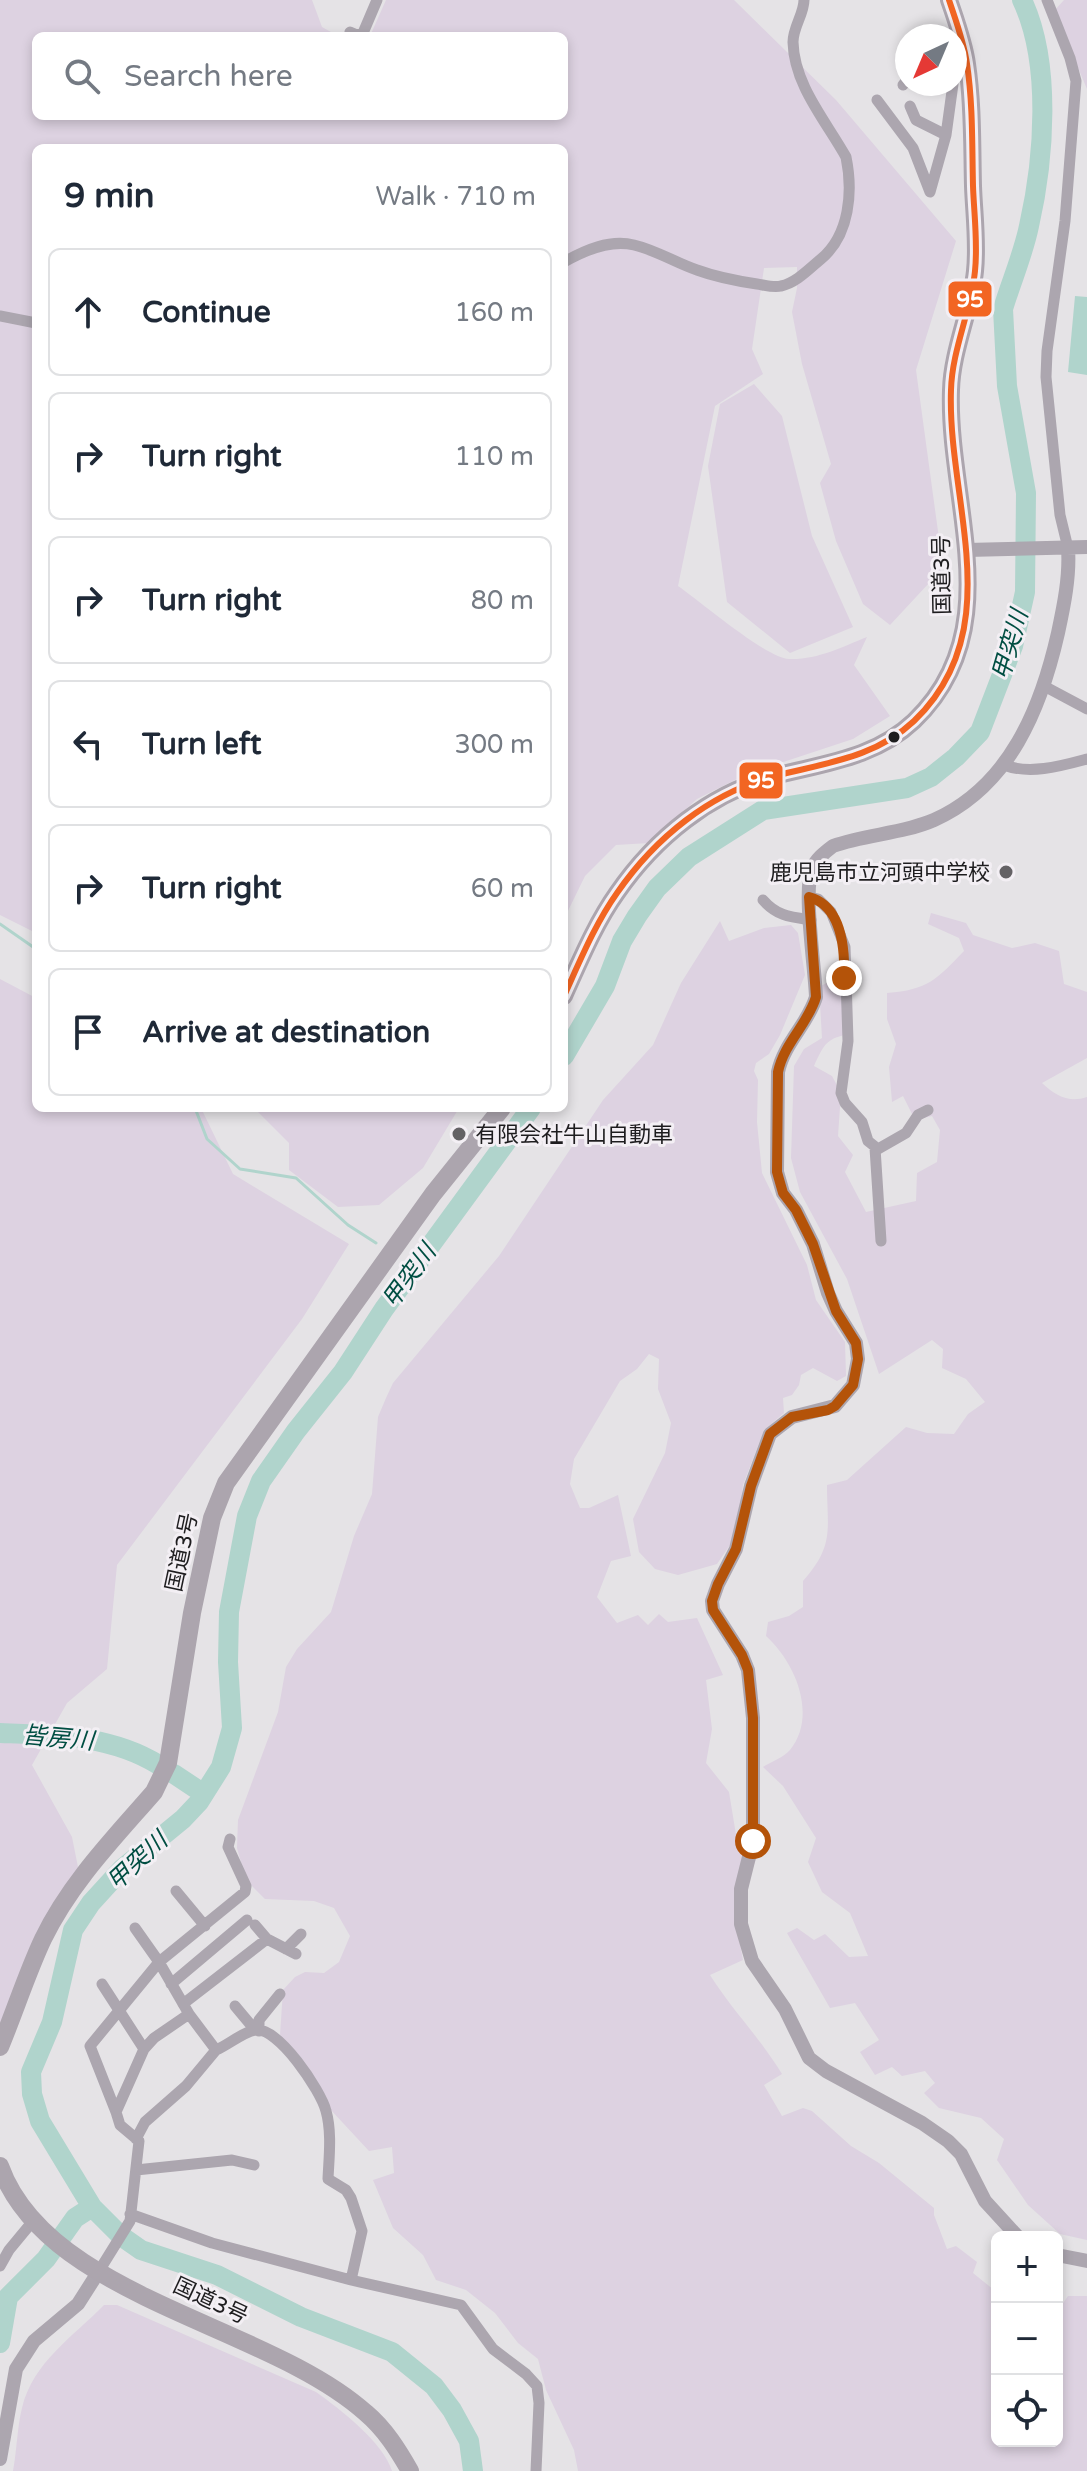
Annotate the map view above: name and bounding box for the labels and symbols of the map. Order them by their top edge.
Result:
north arrow [895,24,967,96]
line badge: 95 [947,280,993,318]
text: 95 [956,287,984,313]
street label: 国道3号 [928,535,956,615]
water label: 甲突川 [987,604,1035,684]
unlabelled marker [886,729,902,745]
line badge: 95 [738,761,784,800]
text: 95 [747,768,775,794]
place label: 鹿児島市立河頭中学校 [770,860,990,886]
marker: 鹿児島市立河頭中学校 [997,863,1015,881]
route end [826,960,862,996]
place label: 有限会社牛山自動車 [475,1122,673,1148]
marker: 有限会社牛山自動車 [450,1125,468,1143]
water label: 甲突川 [377,1236,444,1314]
street label: 国道3号 [161,1510,203,1594]
water label: 皆房川 [21,1721,98,1756]
route start [735,1823,771,1859]
water label: 甲突川 [101,1824,176,1897]
street label: 国道3号 [169,2272,252,2330]

